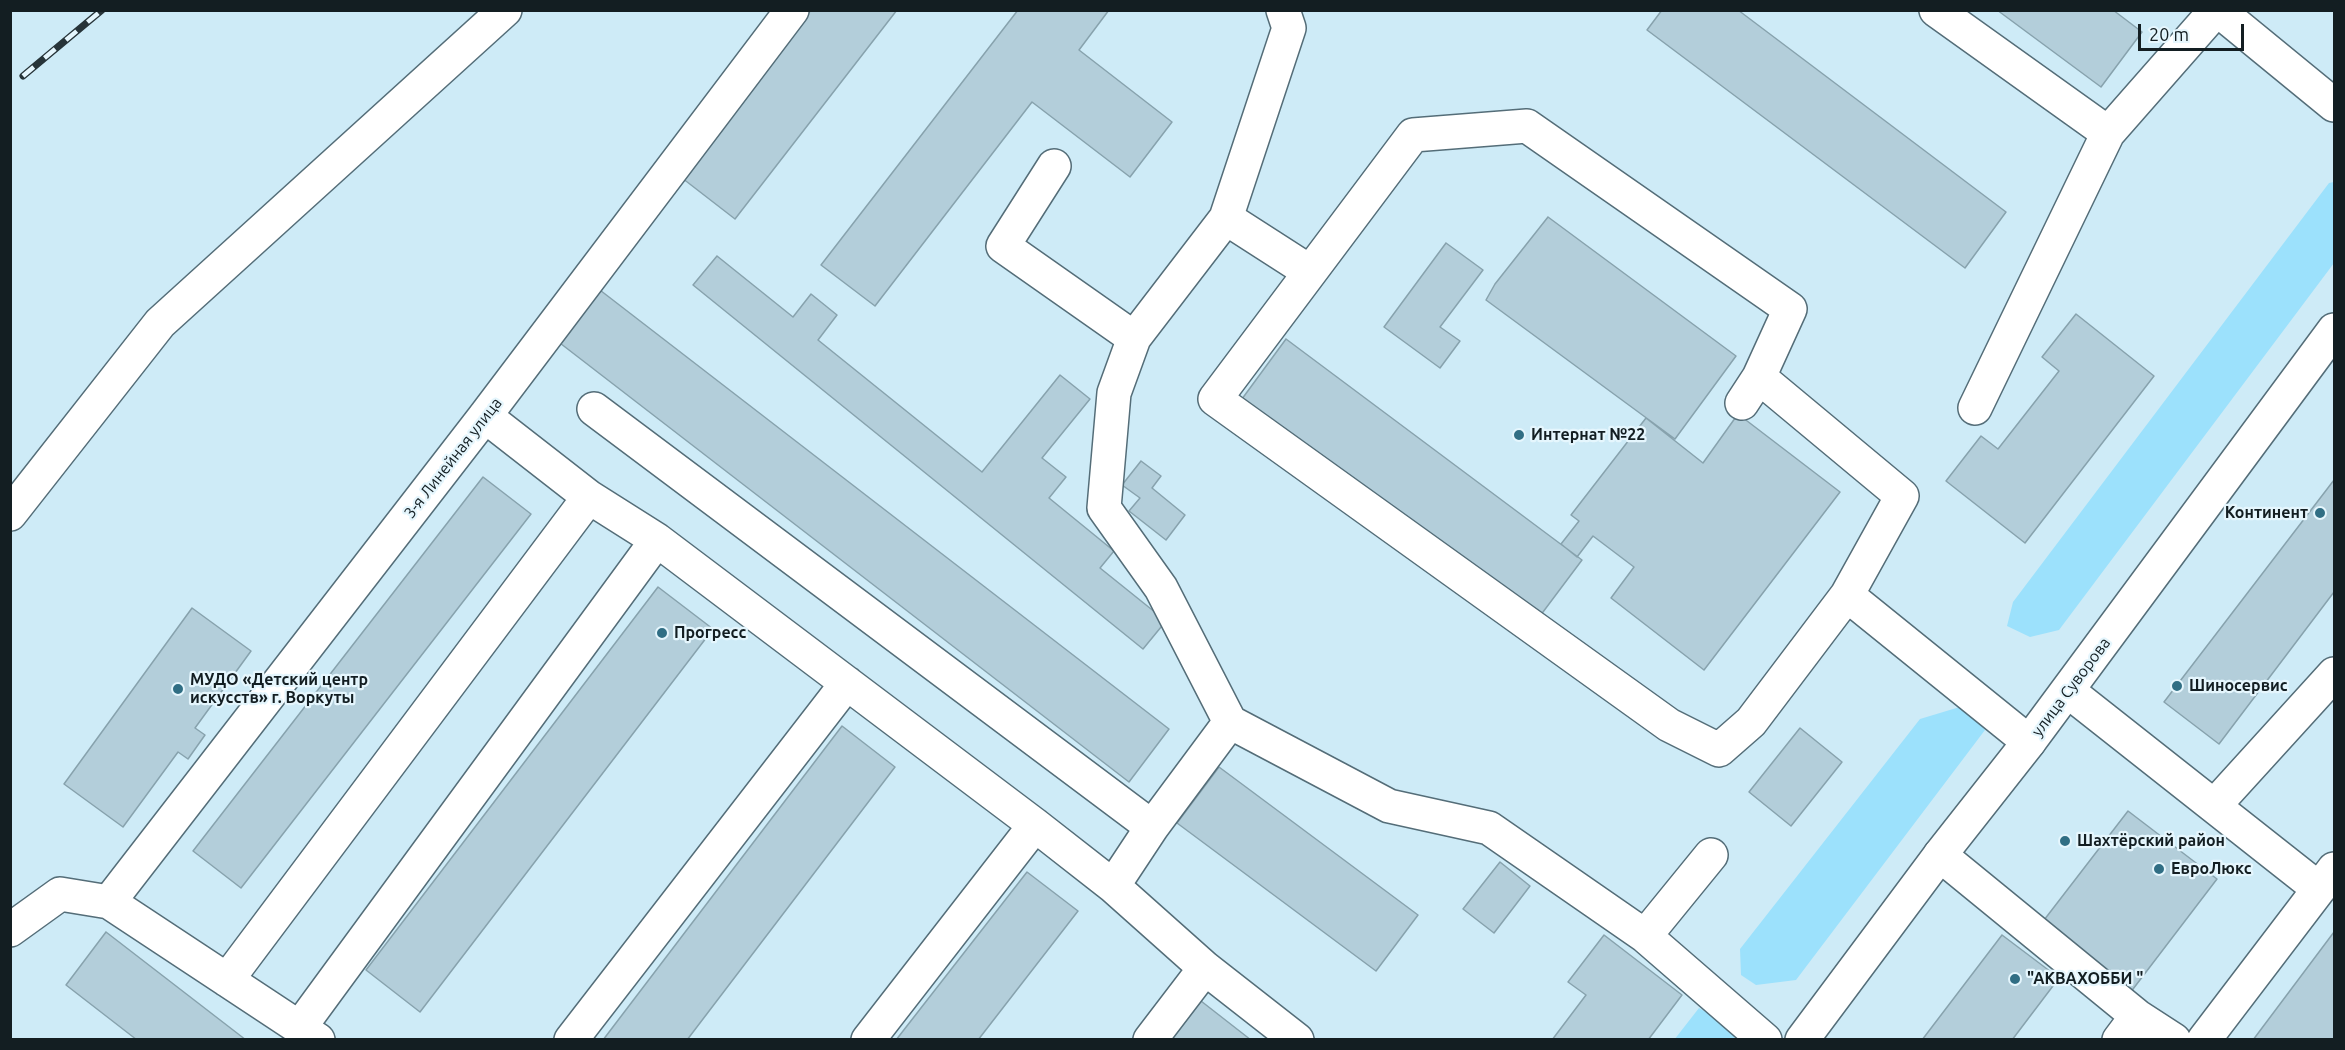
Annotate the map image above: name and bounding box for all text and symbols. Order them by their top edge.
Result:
scale bar [2141,12,2248,50]
text: 20 m [2149,24,2189,44]
street label: 3-я Линейная улица [400,394,506,522]
place label: Интернат №22 [1531,425,1645,445]
marker: Интернат №22 [1512,428,1526,442]
place label: Континент [2225,503,2308,523]
marker: Континент [2313,506,2327,520]
place label: Прогресс [674,623,746,643]
marker: Прогресс [655,626,669,640]
street label: улица Суворова [2028,634,2114,740]
place label: МУДО «Детский центр искусств» г. Воркуты [190,670,368,708]
place label: Шиносервис [2189,676,2288,696]
marker: Шиносервис [2170,679,2184,693]
marker: МУДО «Детский центр искусств» г. Воркуты [171,682,185,696]
place label: Шахтёрский район [2077,831,2225,851]
marker: Шахтёрский район [2058,834,2072,848]
place label: ЕвроЛюкс [2171,859,2252,879]
marker: ЕвроЛюкс [2152,862,2166,876]
place label: "АКВАХОББИ " [2027,969,2143,989]
marker: "АКВАХОББИ " [2008,972,2022,986]

